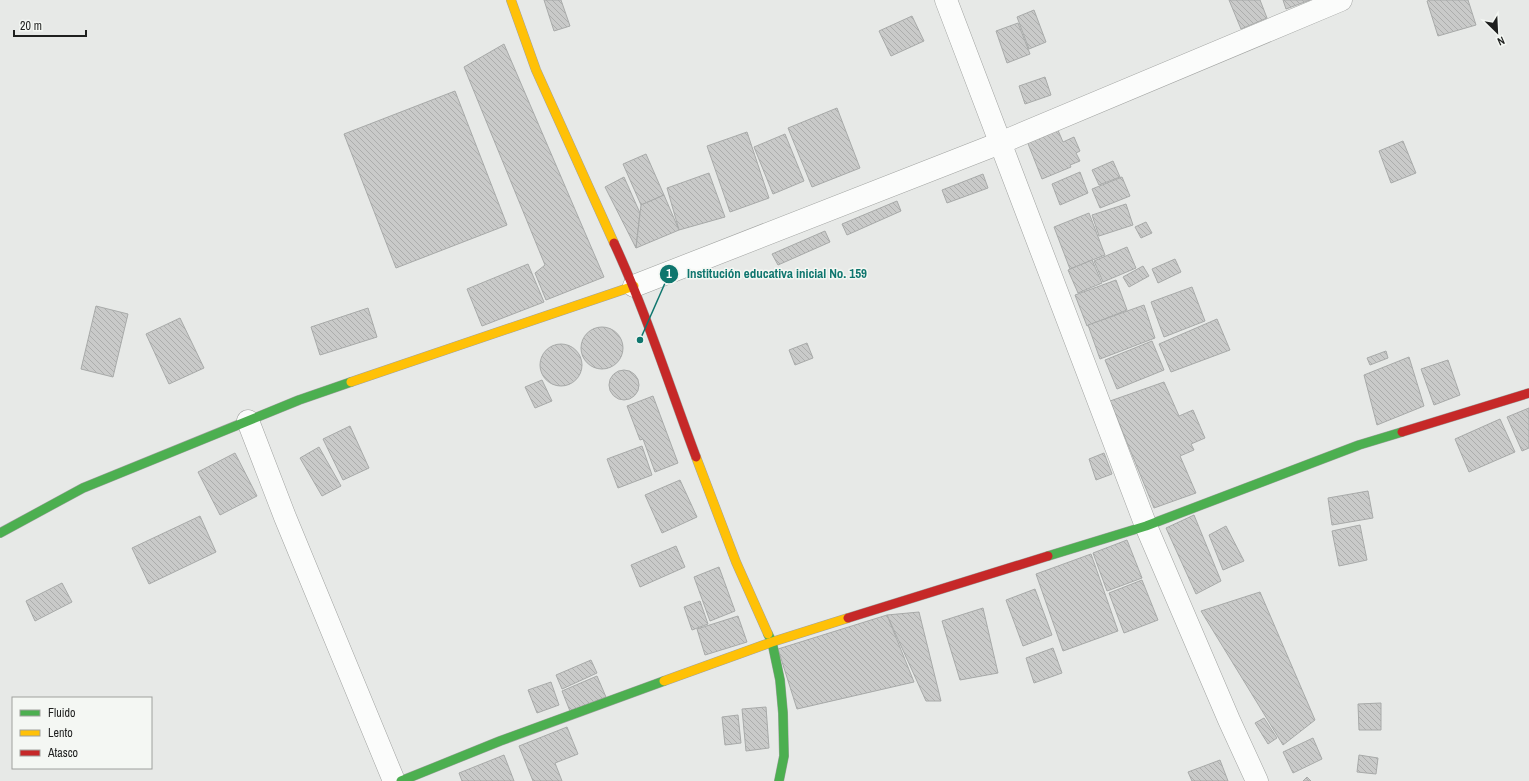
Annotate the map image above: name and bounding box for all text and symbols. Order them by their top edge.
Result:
scale bar [14,12,86,38]
north arrow [1477,12,1517,52]
text: 20 m [20,18,42,34]
text: N [1495,33,1507,49]
callout: Institución educativa inicial No. 159 [659,261,875,286]
text: Institución educativa inicial No. 159 [687,265,867,282]
text: 1 [666,266,672,282]
legend [12,697,152,769]
text: Fluido [48,705,75,721]
text: Lento [48,725,73,741]
text: Atasco [47,745,78,761]

